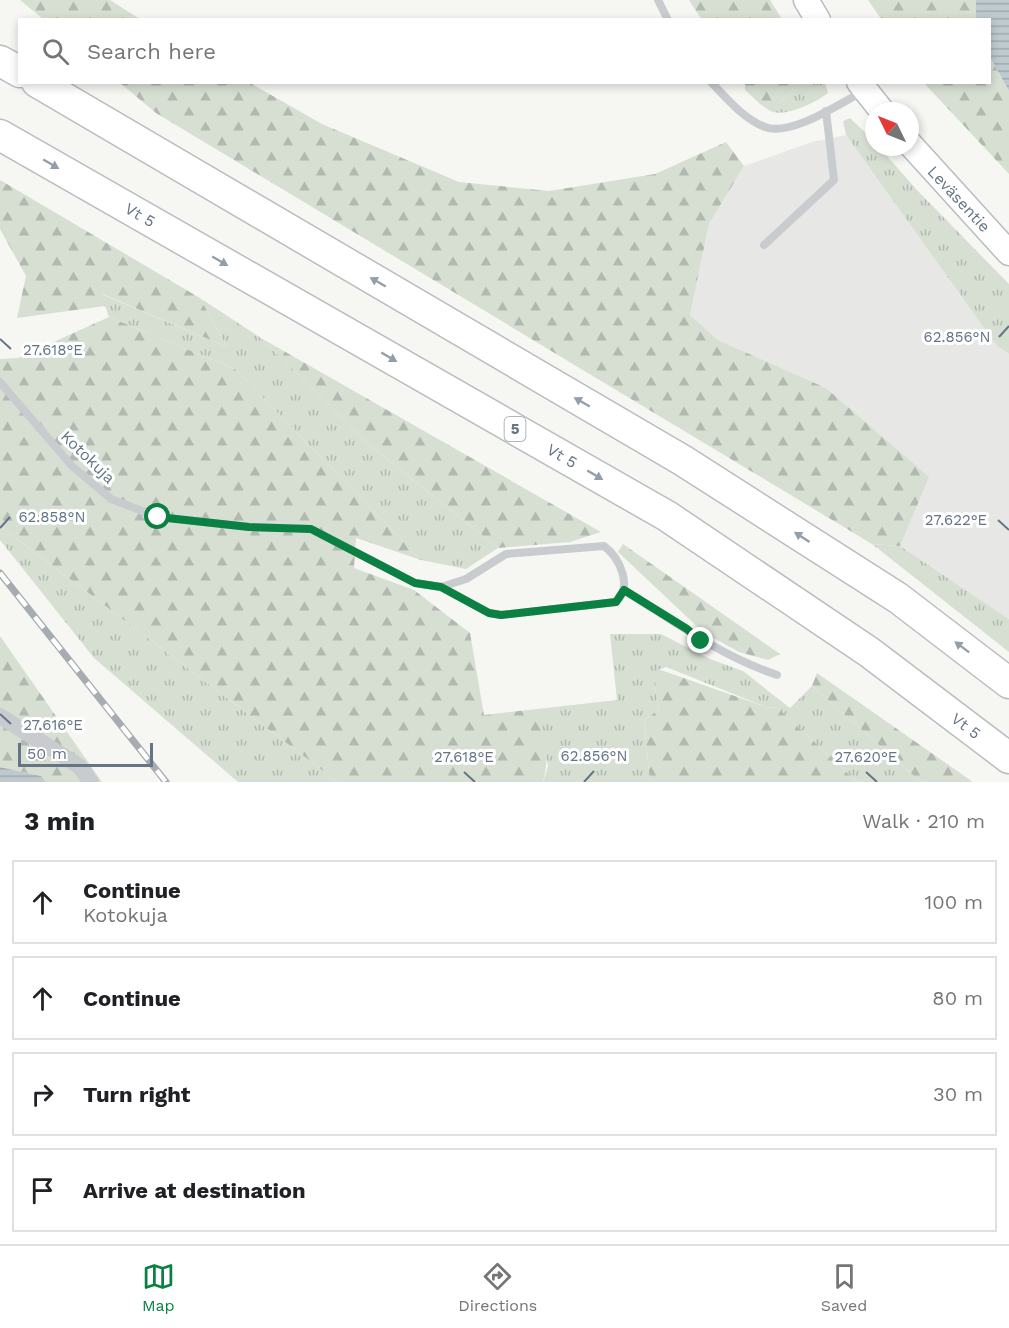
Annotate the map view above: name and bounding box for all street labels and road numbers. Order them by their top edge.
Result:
street label: Leväsentie [924,162,994,236]
street label: Vt 5 [122,199,158,231]
road number: 5 [504,417,526,441]
street label: Kotokuja [57,427,119,487]
street label: Vt 5 [544,440,580,472]
street label: Vt 5 [948,709,984,743]

